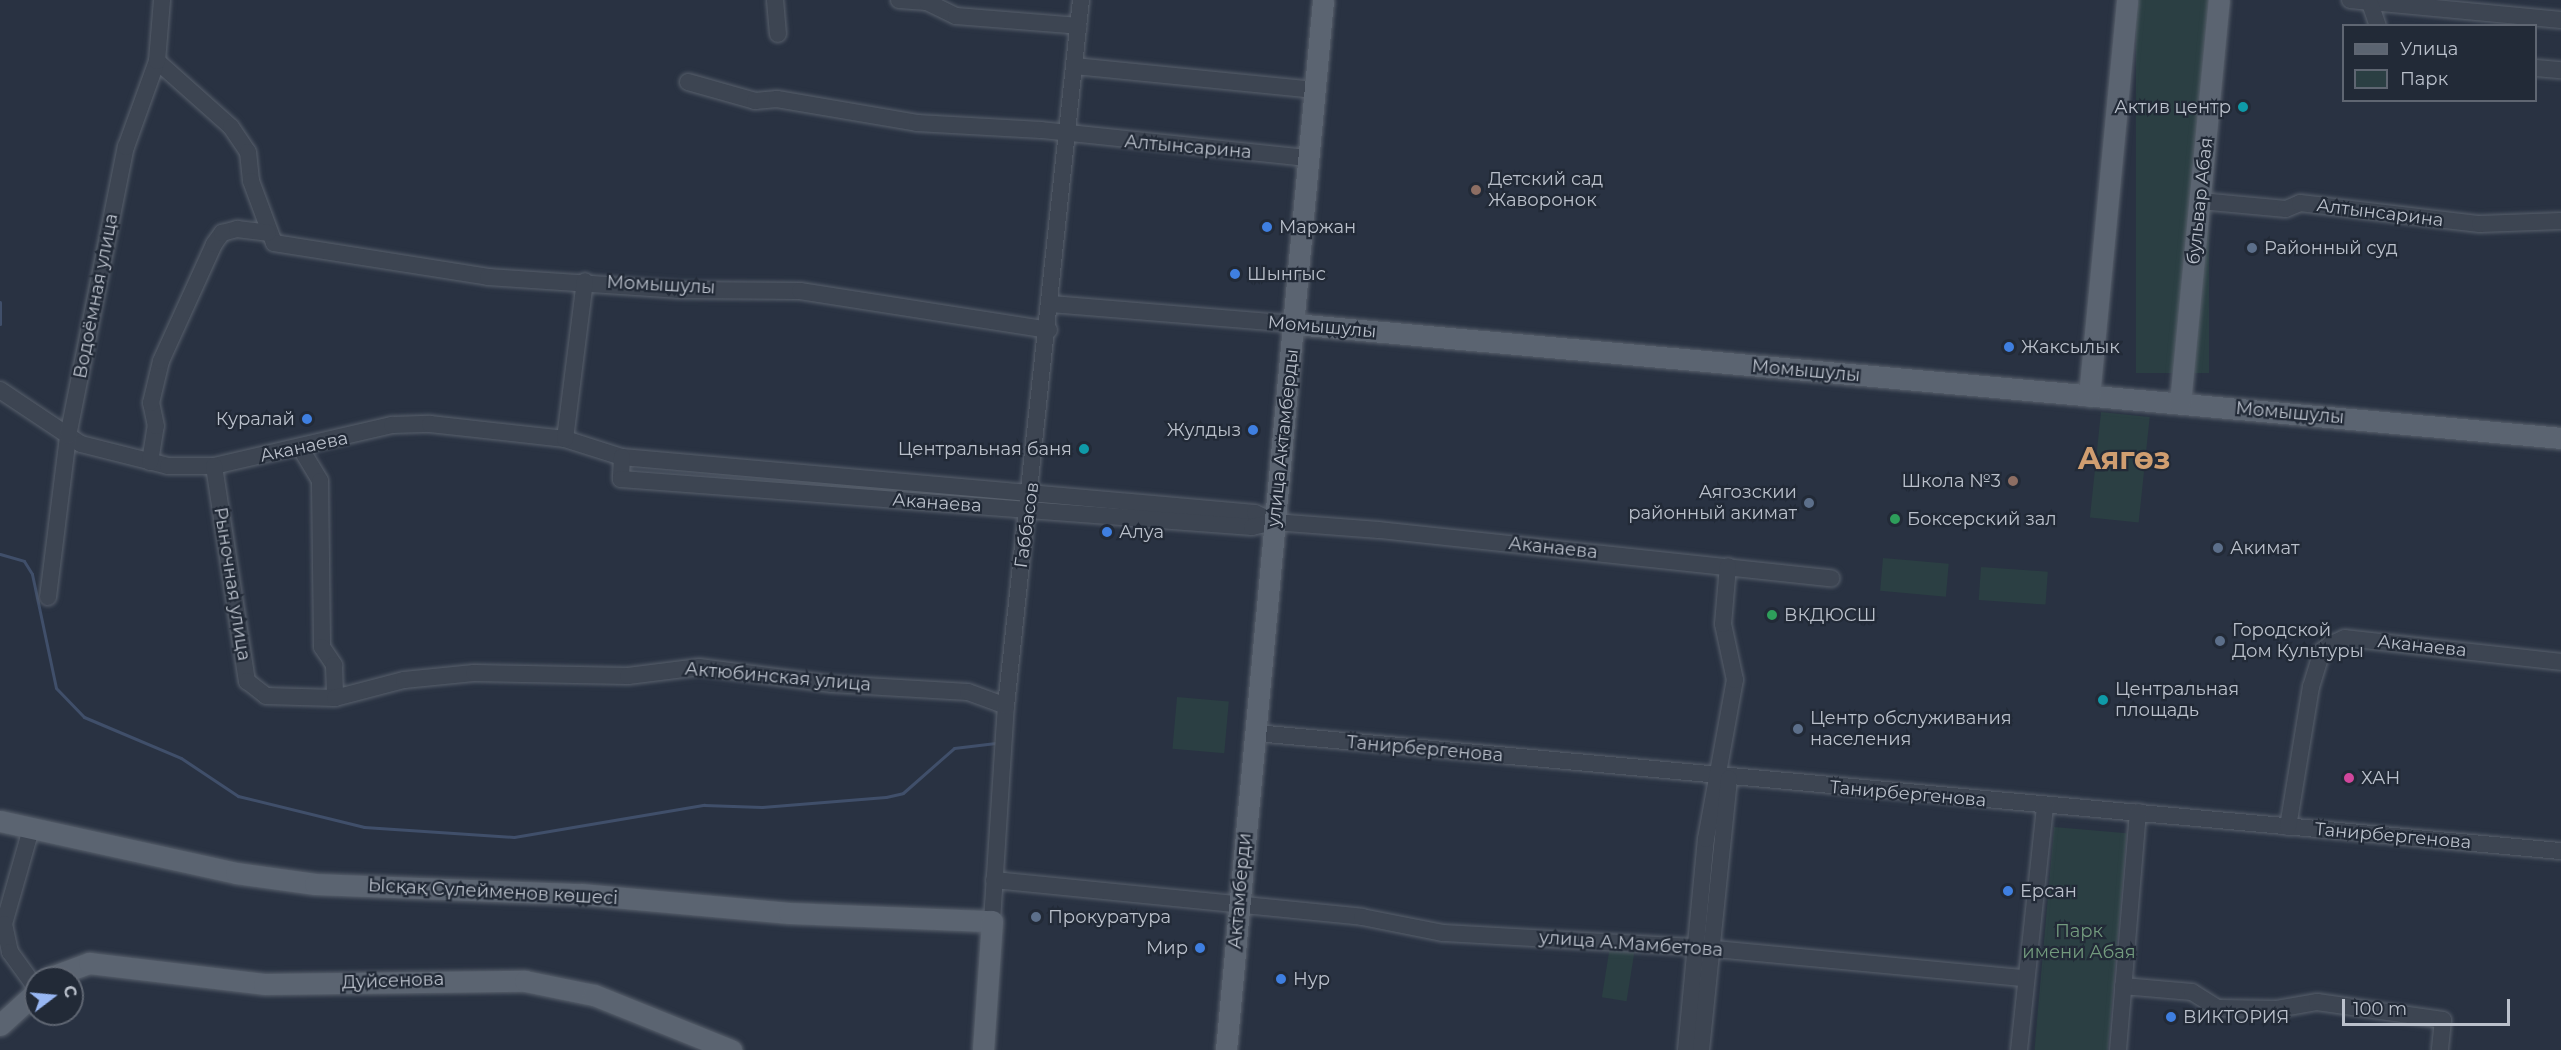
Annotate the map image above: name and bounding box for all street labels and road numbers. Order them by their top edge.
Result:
street label: Алтынсарина [1124,131,1252,163]
street label: бульвар Абая [2183,136,2217,266]
street label: Алтынсарина [2315,195,2445,231]
street label: Водоёмная улица [69,212,123,380]
street label: Момышулы [606,271,716,299]
street label: Момышулы [1267,311,1377,343]
street label: улица Актамберды [1263,348,1303,528]
street label: Момышулы [1751,355,1861,387]
street label: Момышулы [2235,397,2345,429]
street label: Аканаева [258,427,350,467]
street label: Габбасов [1010,481,1044,569]
street label: Аканаева [892,489,982,517]
street label: Рыночная улица [209,506,255,662]
street label: Аканаева [1507,533,1599,563]
street label: Аканаева [2376,631,2468,661]
street label: Актюбинская улица [684,658,872,696]
street label: Танирбергенова [1346,731,1504,767]
street label: Танирбергенова [1829,776,1987,812]
street label: Танирбергенова [2314,818,2472,854]
street label: Актамберди [1224,832,1256,950]
street label: Ысқақ Сүлейменов көшесі [368,875,618,909]
street label: улица А.Мамбетова [1538,927,1724,961]
street label: Дуйсенова [342,968,444,994]

